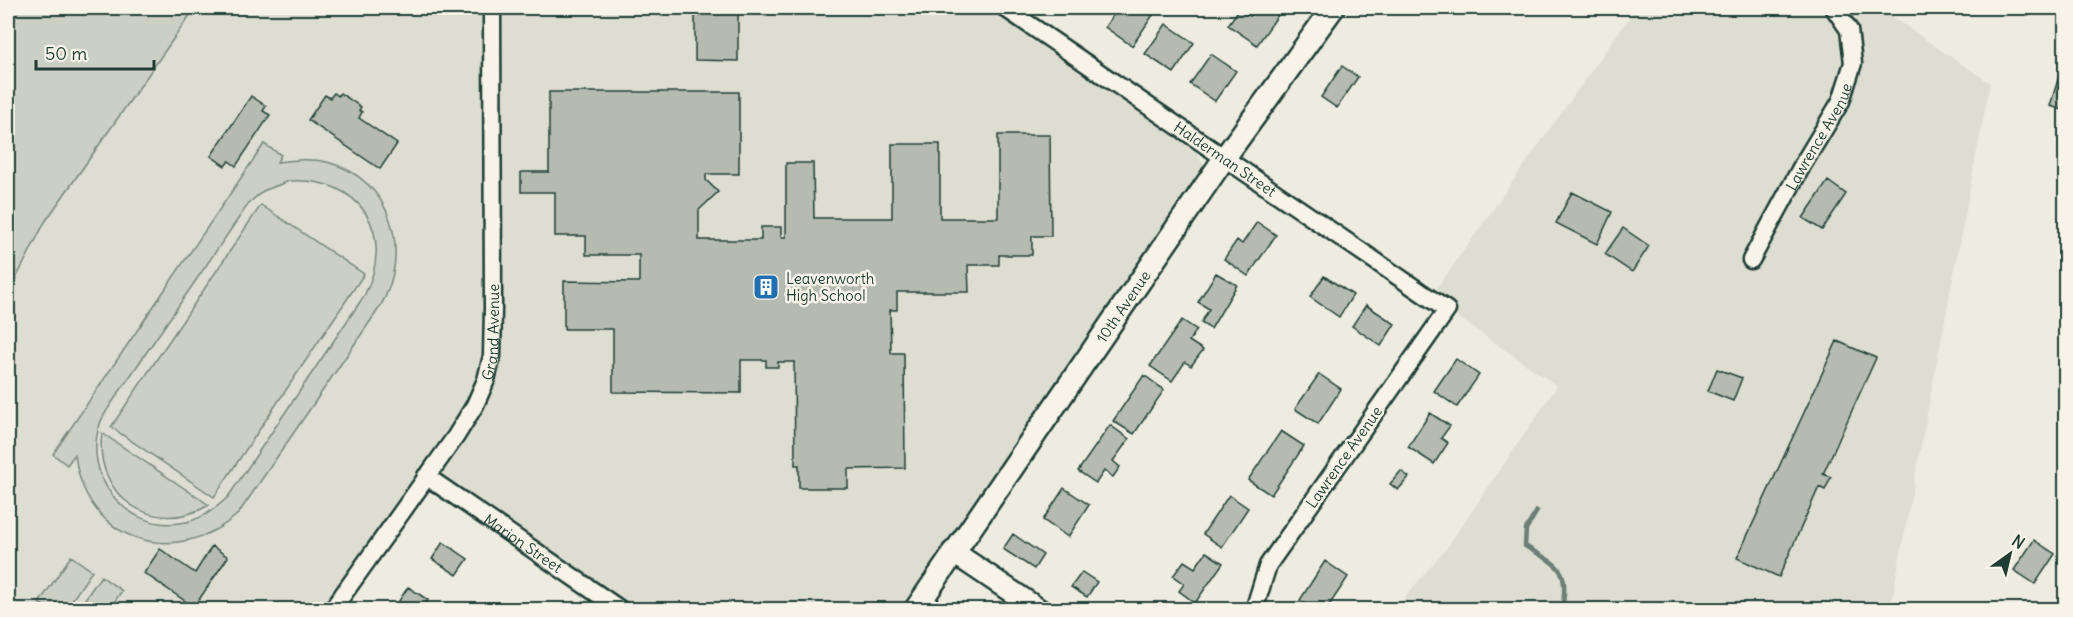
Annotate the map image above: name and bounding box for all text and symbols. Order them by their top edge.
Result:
scale bar [36,33,154,71]
text: 50 m [45,42,87,65]
street label: Lawrence Avenue [1781,81,1856,193]
street label: Halderman Street [1171,117,1280,200]
street label: 10th Avenue [1091,266,1154,346]
place label: Leavenworth High School [786,269,875,305]
building icon: Leavenworth High School [751,272,781,302]
street label: Grand Avenue [477,284,503,382]
street label: Lawrence Avenue [1302,402,1386,512]
street label: Marion Street [480,509,566,576]
north arrow [1980,524,2040,584]
text: N [2008,530,2029,553]

